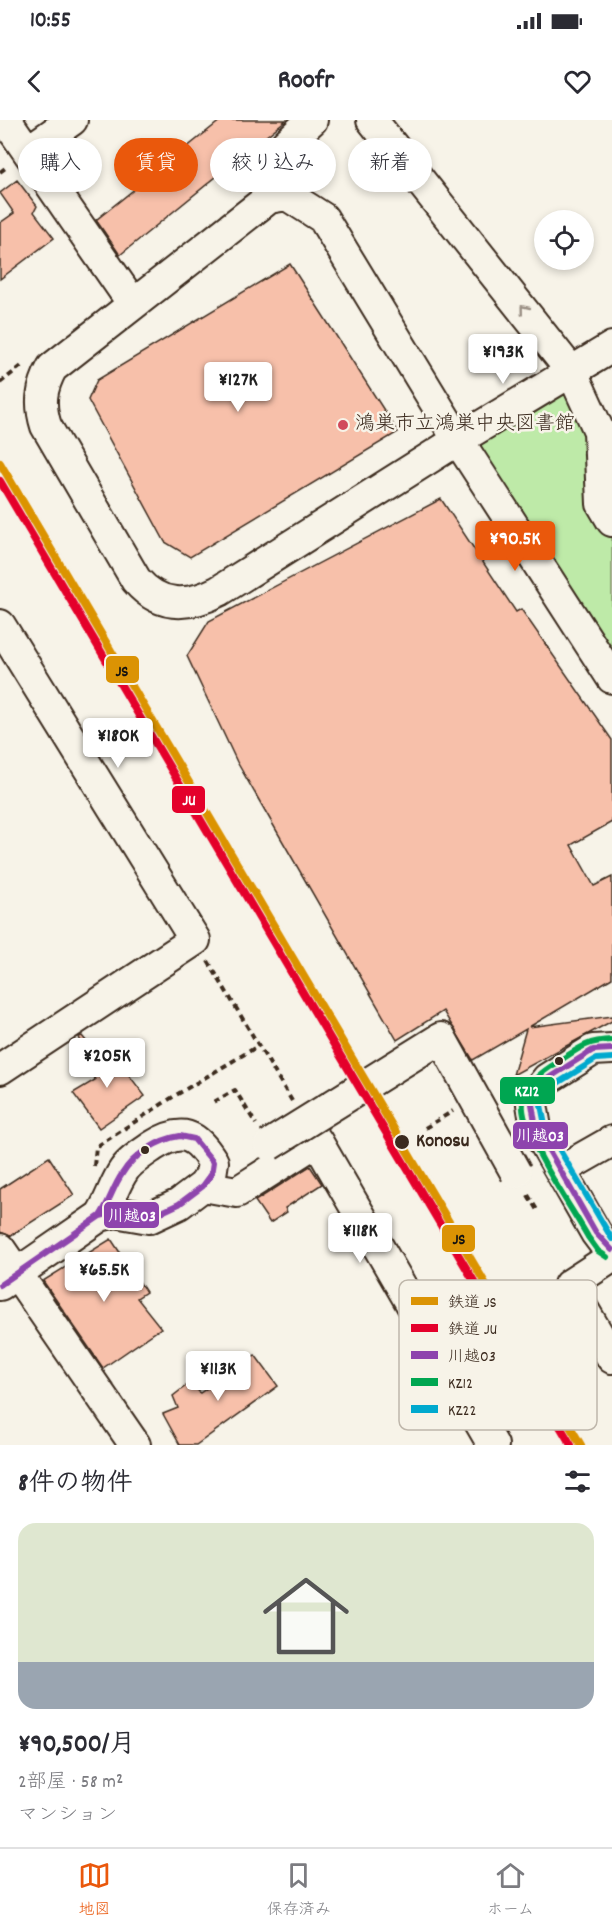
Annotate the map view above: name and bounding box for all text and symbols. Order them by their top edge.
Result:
text: 10:55 [30,6,71,37]
text: Roofr [278,62,334,101]
icon: back [18,65,51,98]
icon: heart [561,65,594,98]
chip: 購入 [18,138,102,192]
chip: 賃貸 [114,138,198,192]
chip: 絞り込み [210,138,336,192]
chip: 新着 [348,138,432,192]
map controls [534,210,594,270]
button: locate [534,210,594,270]
one-way arrow [520,305,531,316]
pin: ¥193K [461,334,545,385]
text: ¥193K [482,339,524,367]
pin: ¥127K [196,362,280,413]
text: ¥127K [218,367,258,395]
place label: 鴻巣市立鴻巣中央図書館 [355,411,575,439]
marker: 鴻巣市立鴻巣中央図書館 [336,418,350,432]
pin: ¥90.5K [466,521,564,572]
text: ¥90.5K [489,526,541,554]
line badge: JS [105,655,140,684]
text: JS [116,661,128,684]
pin: ¥180K [76,718,160,769]
text: ¥180K [97,723,139,751]
line badge: JU [171,785,206,814]
text: JU [182,790,196,813]
pin: ¥205K [65,1038,149,1089]
text: ¥205K [83,1043,131,1071]
unlabelled marker [553,1055,565,1067]
line badge: KZ12 [499,1076,556,1105]
text: KZ12 [515,1081,539,1104]
line badge: 川越03 [512,1121,569,1150]
text: 川越03 [516,1126,564,1149]
place label: Konosu [416,1128,469,1156]
marker: Konosu [393,1133,411,1151]
unlabelled marker [139,1144,151,1156]
line badge: 川越03 [103,1201,160,1229]
text: 川越03 [108,1206,156,1229]
pin: ¥118K [318,1213,402,1264]
text: ¥118K [342,1218,378,1246]
line badge: JS [441,1224,476,1253]
text: JS [453,1229,465,1252]
pin: ¥65.5K [55,1252,153,1303]
text: ¥65.5K [79,1257,129,1285]
legend [399,1280,597,1430]
text: 鉄道 JS [448,1292,497,1315]
text: 鉄道 JU [448,1319,497,1342]
text: 川越03 [448,1346,496,1369]
pin: ¥113K [176,1351,260,1402]
text: ¥113K [200,1356,236,1384]
text: KZ12 [448,1373,473,1396]
text: KZ22 [448,1400,476,1423]
icon: filters [561,1465,594,1498]
text: 8件の物件 [18,1466,132,1503]
icon: home [252,1562,360,1670]
text: ¥90,500/月 [18,1727,135,1764]
text: 2部屋 · 58 m² [18,1769,123,1797]
text: マンション [18,1802,117,1830]
tab: 地図 [78,1859,111,1922]
tab: 保存済み [267,1859,331,1922]
tab: ホーム [487,1859,534,1922]

